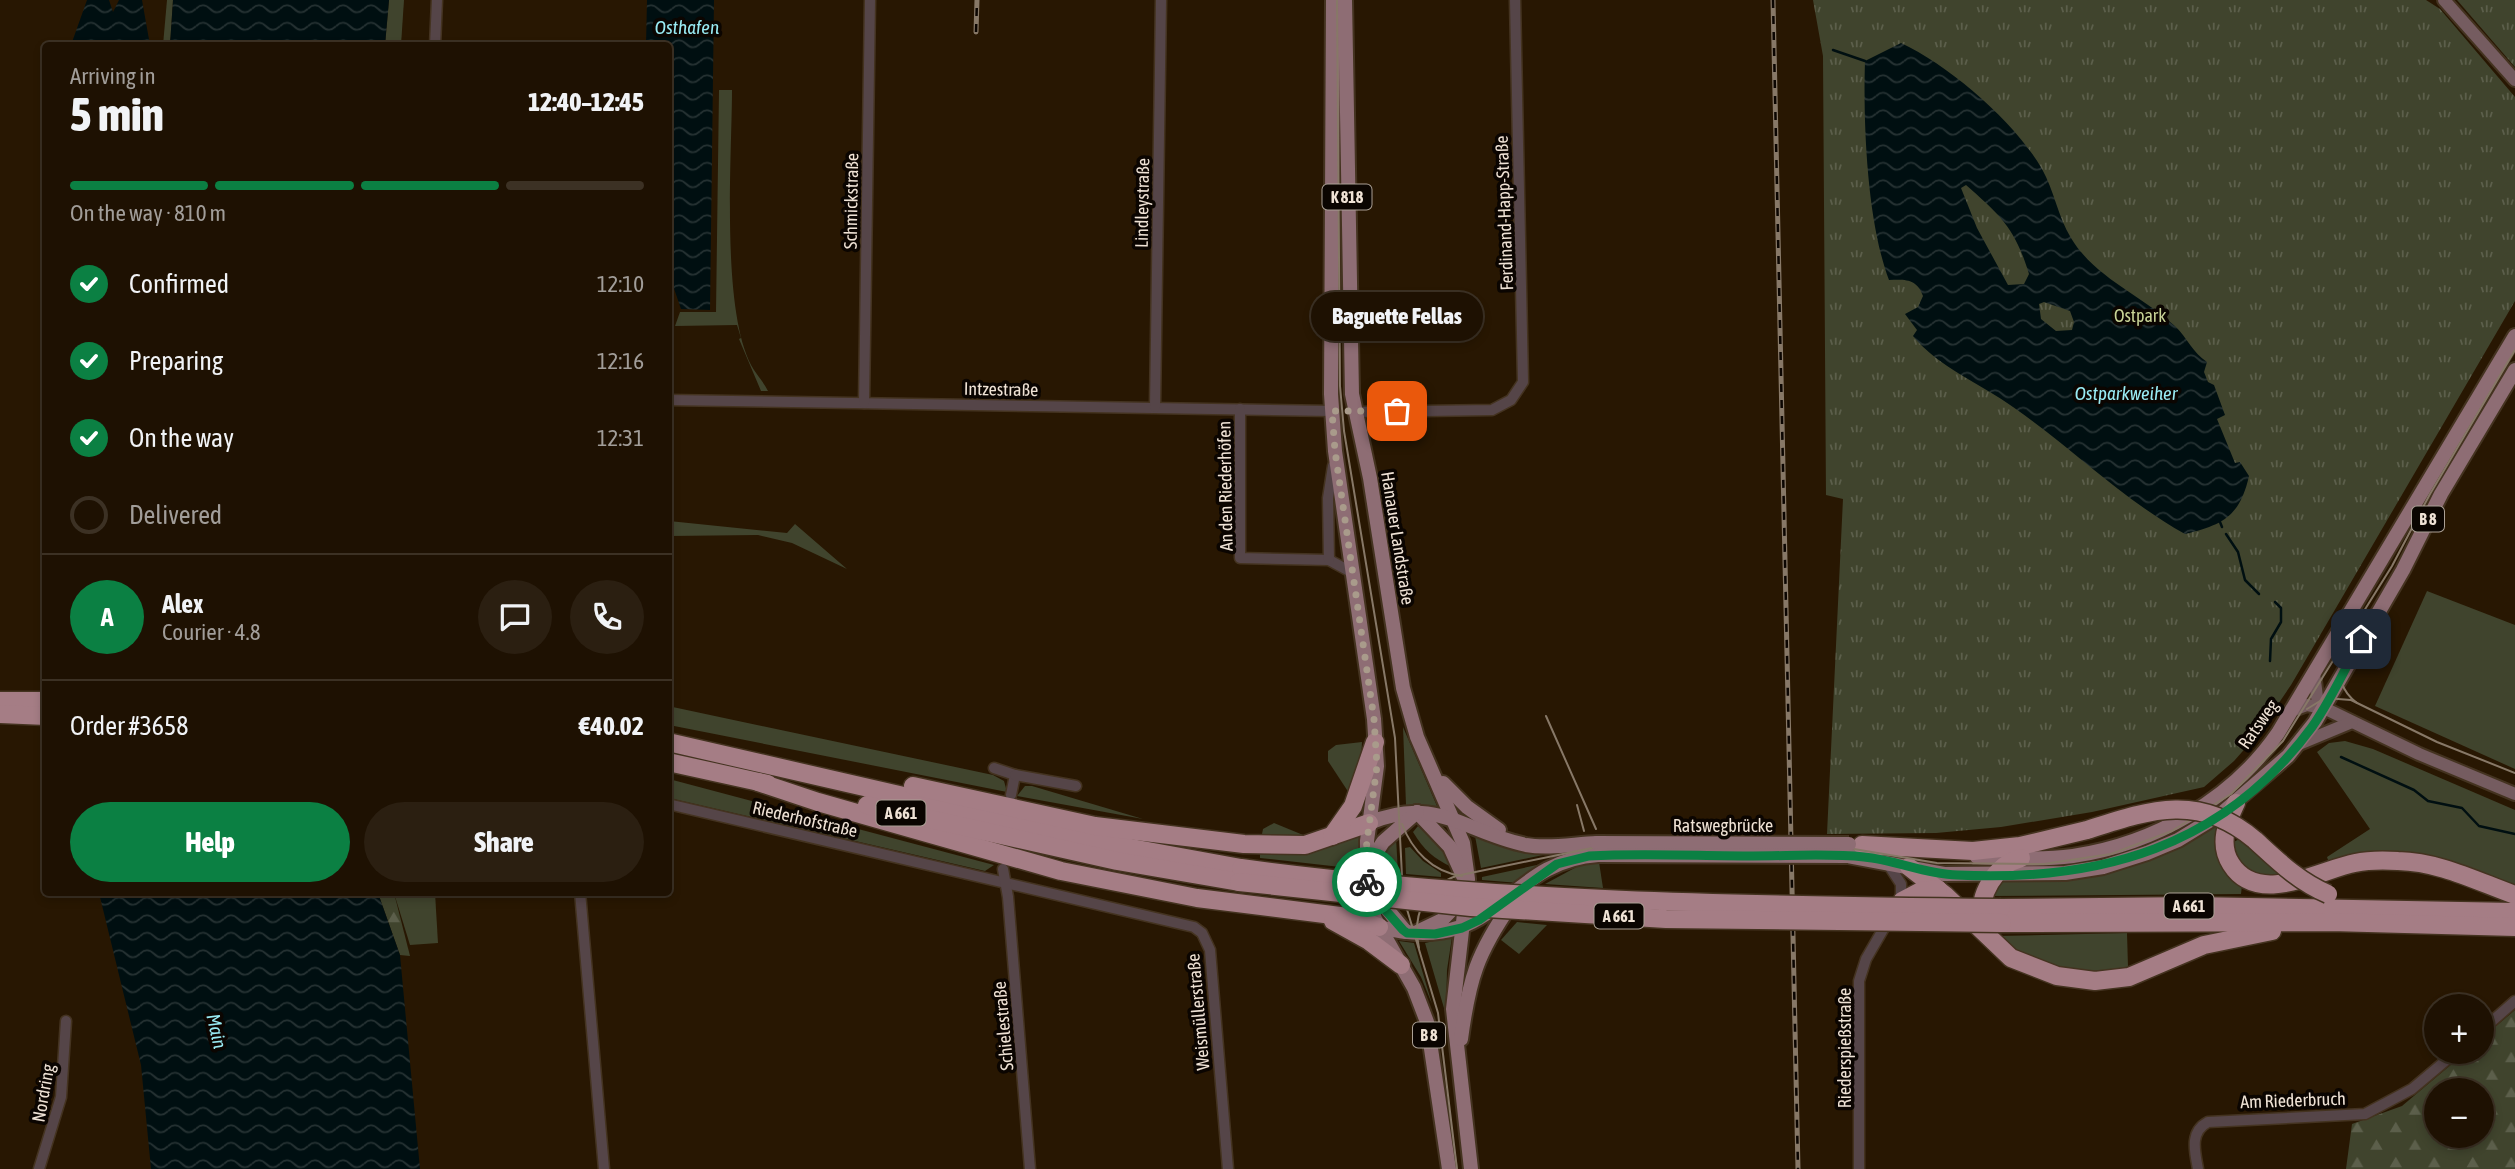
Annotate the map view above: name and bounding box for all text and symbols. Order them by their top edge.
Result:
water label: Osthafen [655,16,719,38]
text: Arriving in [70,63,156,89]
text: 12:40–12:45 [528,87,644,117]
text: 5 min [70,88,164,141]
street label: Ferdinand-Happ-Straße [1491,135,1517,291]
street label: Schmickstraße [840,153,862,249]
street label: Lindleystraße [1131,158,1153,248]
road number: K 818 [1322,184,1372,210]
text: On the way · 810 m [70,200,226,226]
icon: check [70,265,108,303]
text: Confirmed [129,269,229,299]
text: 12:10 [597,271,644,297]
callout: Baguette Fellas [1311,292,1483,341]
text: Baguette Fellas [1332,303,1462,329]
park label: Ostpark [2114,305,2166,326]
icon: check [70,342,108,380]
text: Preparing [129,346,223,376]
text: 12:16 [597,348,644,374]
street label: Intzestraße [964,378,1038,400]
pin [1367,381,1427,441]
water label: Ostparkweiher [2075,382,2179,404]
icon: bag [1378,392,1416,430]
icon: check [70,419,108,457]
street label: An den Riederhöfen [1213,421,1237,551]
text: On the way [129,423,234,453]
text: 12:31 [597,425,644,451]
street label: Hanauer Landstraße [1377,470,1419,606]
text: Delivered [129,500,222,530]
road number: B 8 [2412,506,2444,532]
button: chat [478,580,552,654]
button: phone [570,580,644,654]
text: Alex [162,589,203,619]
text: A [101,602,113,632]
pin [2331,609,2391,669]
text: Courier · 4.8 [162,619,261,645]
icon: home [2342,620,2380,658]
street label: Ratsweg [2234,695,2283,753]
text: Order #3658 [70,711,189,741]
text: €40.02 [579,711,644,741]
street label: Riederhofstraße [751,797,859,841]
road number: A 661 [876,800,926,826]
button: Help [70,802,350,882]
button: Share [364,802,644,882]
street label: Ratswegbrücke [1673,815,1773,836]
courier [1332,847,1402,917]
icon: bike [1348,863,1386,901]
road number: A 661 [2164,893,2214,918]
road number: A 661 [1594,904,1644,928]
street label: Weismüllerstraße [1182,953,1214,1071]
street label: Schielestraße [989,980,1017,1072]
street label: Riederspießstraße [1834,988,1855,1108]
map controls [2424,994,2494,1148]
button: + [2424,994,2494,1064]
water label: Main [202,1011,232,1051]
road number: B 8 [1413,1023,1445,1048]
street label: Nordring [28,1062,58,1124]
button: − [2424,1078,2494,1148]
street label: Am Riederbruch [2240,1088,2346,1112]

